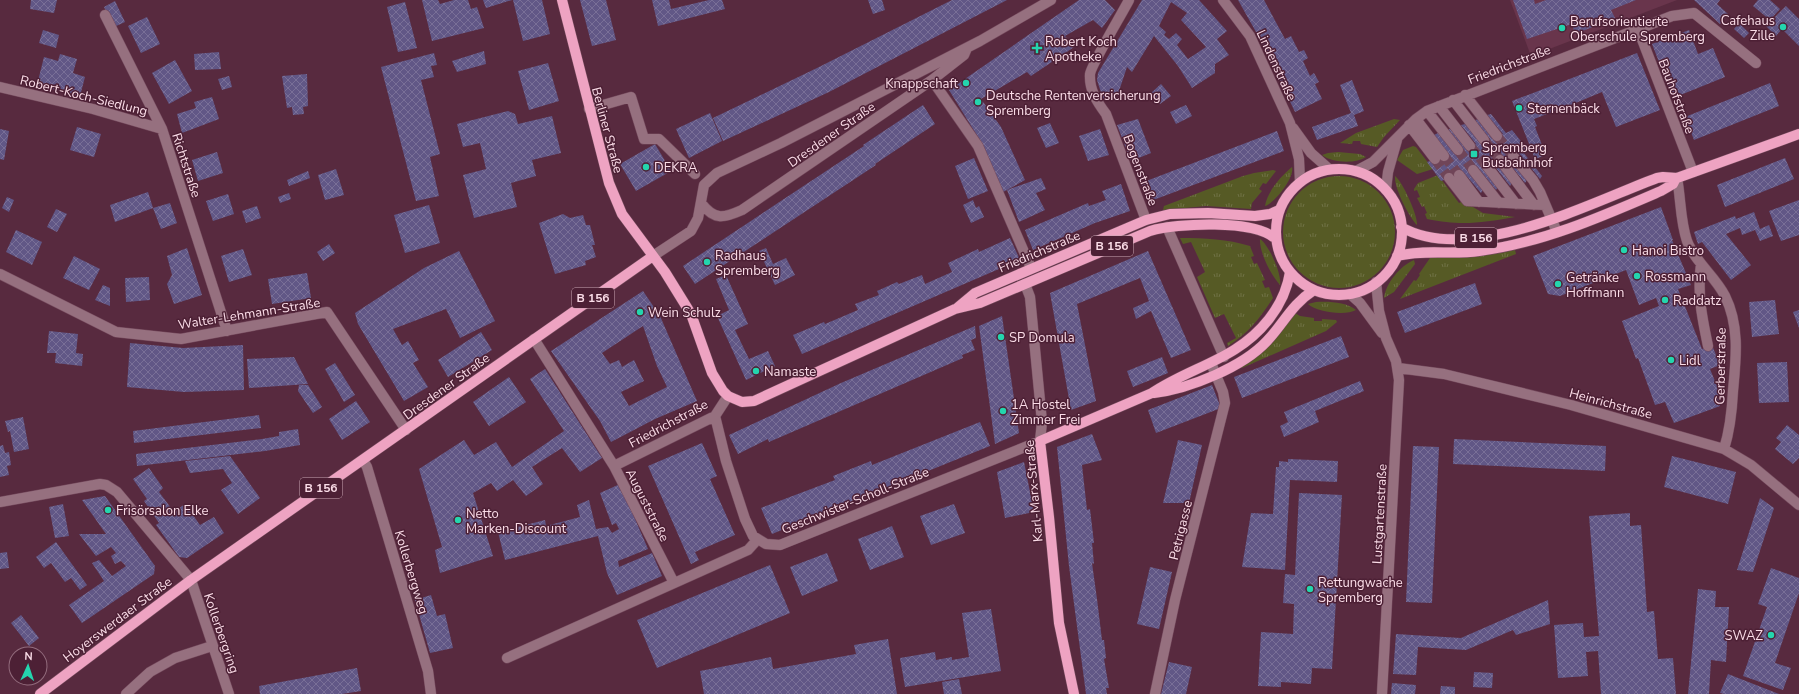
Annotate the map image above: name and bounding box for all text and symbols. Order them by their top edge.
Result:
place label: Cafehaus Zille [1721,12,1775,45]
place label: Berufsorientierte Oberschule Spremberg [1570,13,1705,46]
marker: Cafehaus Zille [1778,22,1788,32]
marker: Berufsorientierte Oberschule Spremberg [1557,23,1567,33]
street label: Lindenstraße [1252,27,1300,104]
place label: Robert Koch Apotheke [1045,33,1117,66]
street label: Friedrichstraße [1465,41,1553,89]
marker: Robert Koch Apotheke [1032,43,1042,53]
street label: Bauhofstraße [1654,56,1699,136]
street label: Robert-Koch-Siedlung [18,71,149,121]
place label: Knappschaft [885,75,958,93]
marker: Knappschaft [961,78,971,88]
street label: Berliner Straße [587,85,627,175]
place label: Deutsche Rentenversicherung Spremberg [986,87,1161,120]
marker: Deutsche Rentenversicherung Spremberg [973,97,983,107]
street label: Dresdener Straße [784,98,879,172]
place label: Sternenbäck [1527,100,1600,118]
marker: Sternenbäck [1514,103,1524,113]
street label: Richtstraße [167,131,205,200]
street label: Bogenstraße [1118,132,1162,209]
place label: Spremberg Busbahnhof [1482,139,1553,172]
marker: Spremberg Busbahnhof [1469,149,1479,159]
place label: DEKRA [654,159,698,177]
marker: DEKRA [641,162,651,172]
street label: Friedrichstraße [996,227,1083,277]
road number: B 156 [1455,228,1497,248]
road number: B 156 [1091,236,1133,256]
place label: Hanoi Bistro [1632,242,1704,260]
marker: Hanoi Bistro [1619,245,1629,255]
place label: Radhaus Spremberg [715,247,780,280]
marker: Radhaus Spremberg [702,257,712,267]
place label: Rossmann [1645,268,1706,286]
place label: Getränke Hoffmann [1566,269,1624,302]
marker: Rossmann [1632,271,1642,281]
marker: Getränke Hoffmann [1553,279,1563,289]
road number: B 156 [572,288,614,308]
place label: Raddatz [1673,292,1721,310]
street label: Walter-Lehmann-Straße [177,294,322,334]
marker: Raddatz [1660,295,1670,305]
place label: Wein Schulz [648,304,721,322]
marker: Wein Schulz [635,307,645,317]
street label: Gerberstraße [1711,327,1731,405]
place label: SP Domula [1009,329,1075,347]
marker: SP Domula [996,332,1006,342]
street label: Dresdener Straße [400,349,494,424]
place label: Lidl [1679,352,1701,370]
marker: Lidl [1666,355,1676,365]
place label: Namaste [764,363,816,381]
marker: Namaste [751,366,761,376]
street label: Heinrichstraße [1567,384,1654,424]
street label: Friedrichstraße [626,395,711,452]
place label: 1A Hostel Zimmer Frei [1011,396,1080,429]
marker: 1A Hostel Zimmer Frei [998,406,1008,416]
street label: Karl-Marx-Straße [1021,439,1047,543]
street label: Geschwister-Scholl-Straße [779,463,932,539]
street label: Lustgartenstraße [1368,463,1392,565]
street label: Auguststraße [621,466,673,545]
road number: B 156 [300,478,342,498]
street label: Petrigasse [1165,498,1197,562]
place label: Frisörsalon Elke [116,502,208,520]
marker: Frisörsalon Elke [103,505,113,515]
place label: Netto Marken-Discount [466,505,567,538]
marker: Netto Marken-Discount [453,515,463,525]
street label: Kollerbergweg [390,528,432,616]
street label: Hoyerswerdaer Straße [60,573,176,667]
place label: Rettungwache Spremberg [1318,574,1403,607]
marker: Rettungwache Spremberg [1305,584,1315,594]
street label: Kollerbergring [199,591,243,676]
place label: SWAZ [1725,627,1763,645]
marker: SWAZ [1766,630,1776,640]
north arrow [8,646,48,686]
text: N [24,649,33,664]

